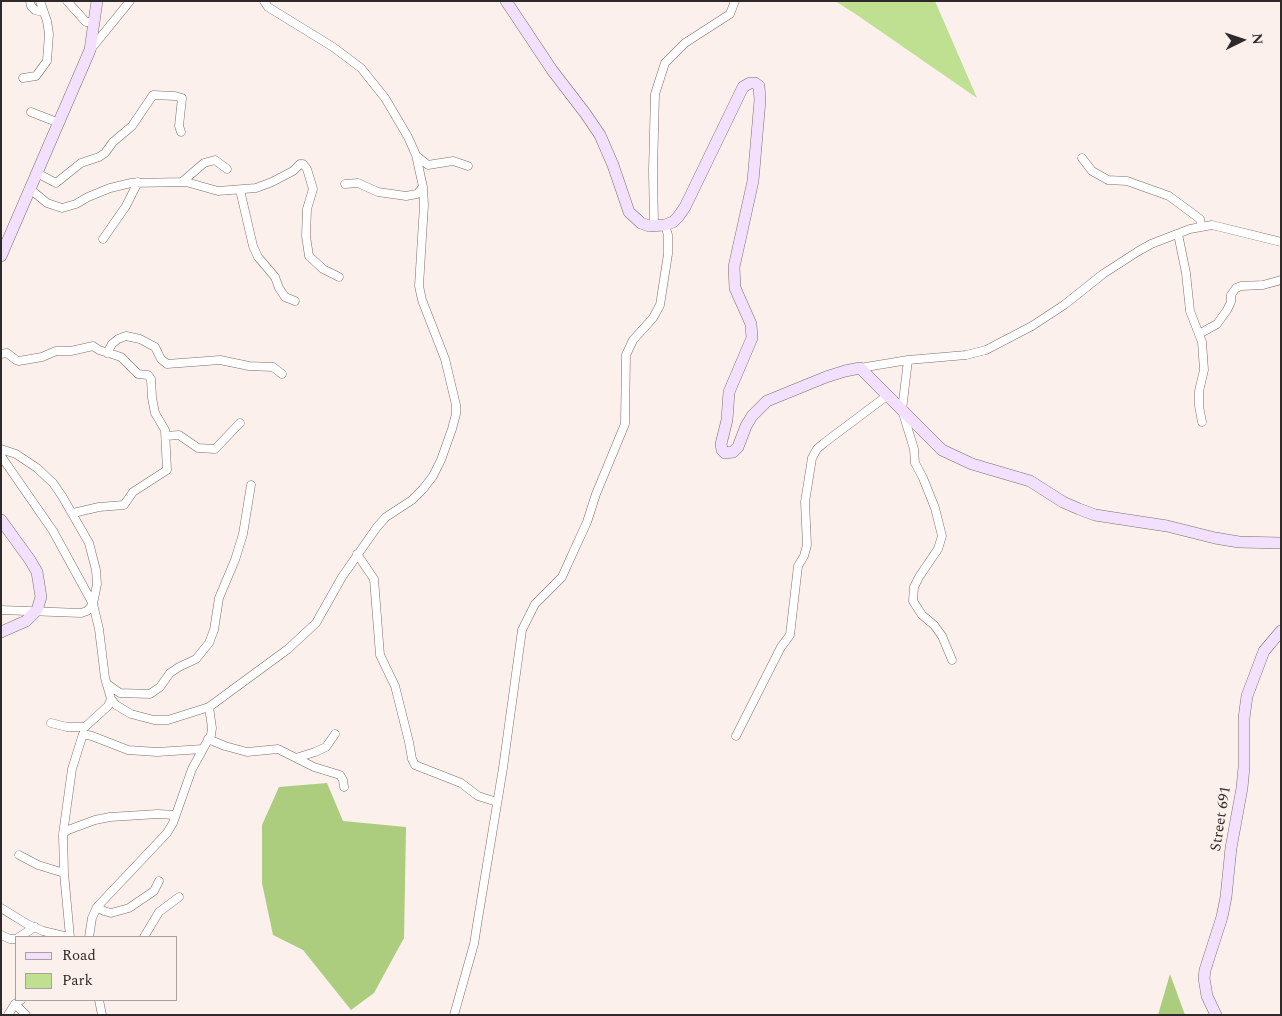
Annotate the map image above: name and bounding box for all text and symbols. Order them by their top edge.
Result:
north arrow [1217,15,1267,65]
text: N [1247,32,1268,45]
street label: Street 691 [1208,785,1236,853]
legend [15,936,178,1001]
text: Road [62,944,96,967]
text: Park [62,969,93,992]

